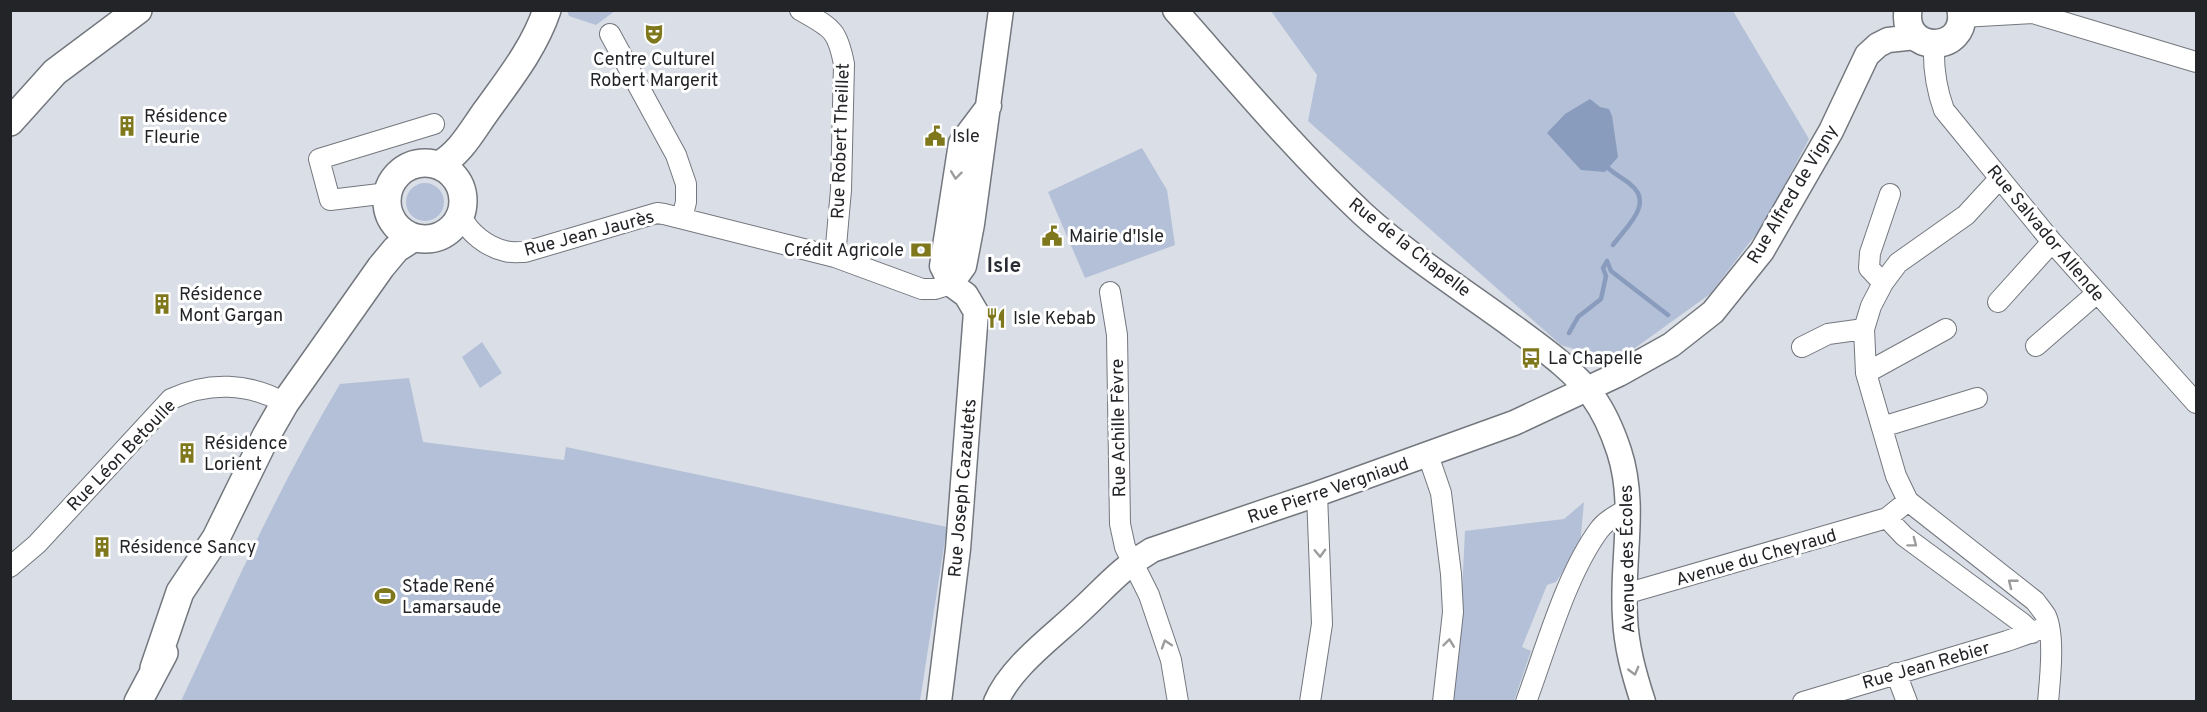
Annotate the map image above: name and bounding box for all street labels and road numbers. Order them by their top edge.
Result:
street label: Rue Robert Theillet [827,63,856,219]
street label: Rue Alfred de Vigny [1743,121,1844,269]
street label: Rue Salvador Allende [1981,161,2109,307]
street label: Rue de la Chapelle [1343,193,1475,303]
street label: Rue Jean Jaurès [522,206,657,263]
street label: Rue Achille Fèvre [1107,358,1132,498]
street label: Rue Léon Betoulle [63,395,181,517]
street label: Rue Joseph Cazautets [944,398,983,578]
street label: Rue Pierre Vergniaud [1245,453,1412,530]
street label: Avenue des Écoles [1614,484,1641,634]
street label: Avenue du Cheyraud [1673,524,1839,592]
street label: Rue Jean Rebier [1860,637,1993,696]

